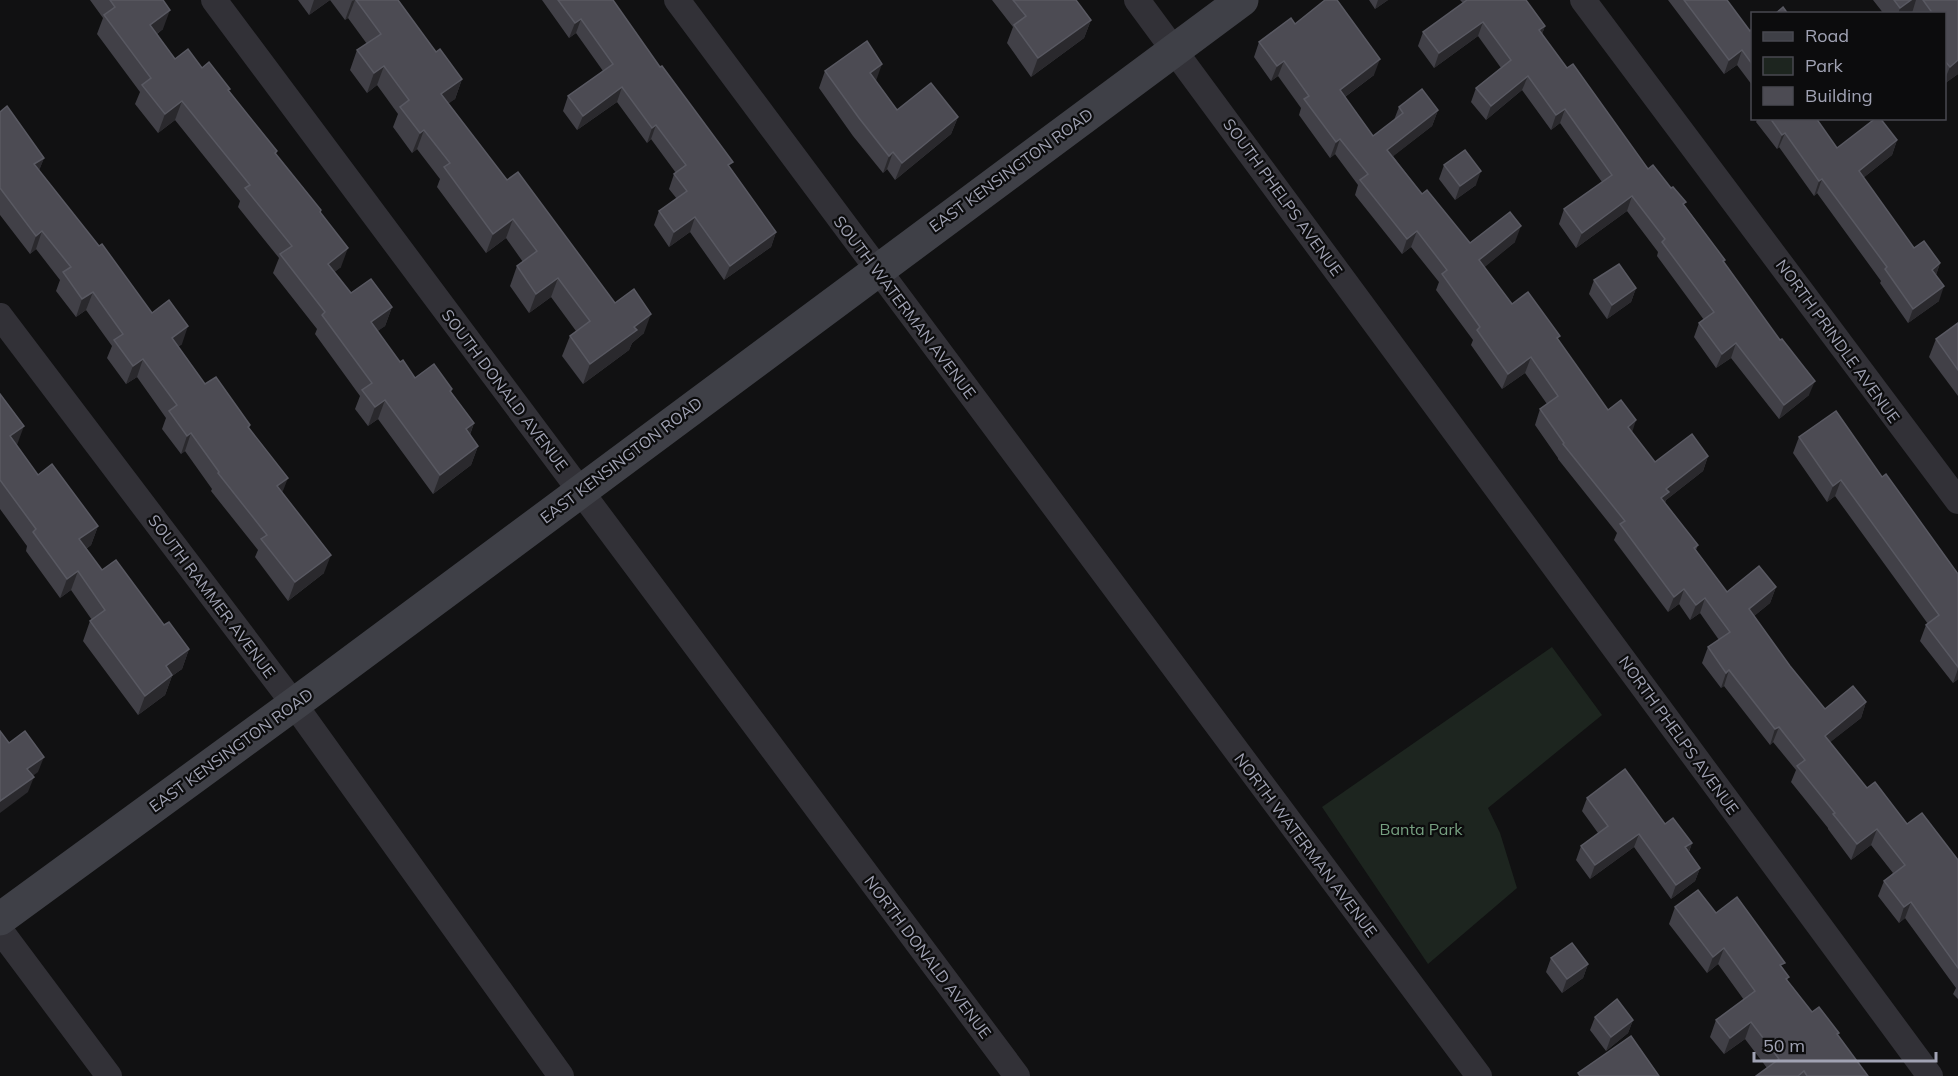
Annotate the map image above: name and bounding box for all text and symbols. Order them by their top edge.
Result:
legend [1751,12,1946,120]
text: Road [1805,24,1849,47]
text: Park [1805,54,1844,77]
text: Building [1805,84,1873,107]
street label: EAST KENSINGTON ROAD [925,104,1097,236]
street label: SOUTH PHELPS AVENUE [1219,114,1347,280]
street label: SOUTH WATERMAN AVENUE [830,212,980,402]
street label: NORTH PRINDLE AVENUE [1772,255,1904,427]
street label: SOUTH DONALD AVENUE [438,305,572,475]
street label: EAST KENSINGTON ROAD [536,392,706,528]
street label: SOUTH RAMMER AVENUE [144,510,280,682]
street label: NORTH PHELPS AVENUE [1615,652,1743,818]
street label: EAST KENSINGTON ROAD [145,684,317,816]
street label: NORTH WATERMAN AVENUE [1230,749,1382,941]
park label: Banta Park [1380,819,1463,839]
street label: NORTH DONALD AVENUE [860,872,996,1042]
scale bar [1754,1025,1936,1063]
text: 50 m [1763,1034,1805,1057]

